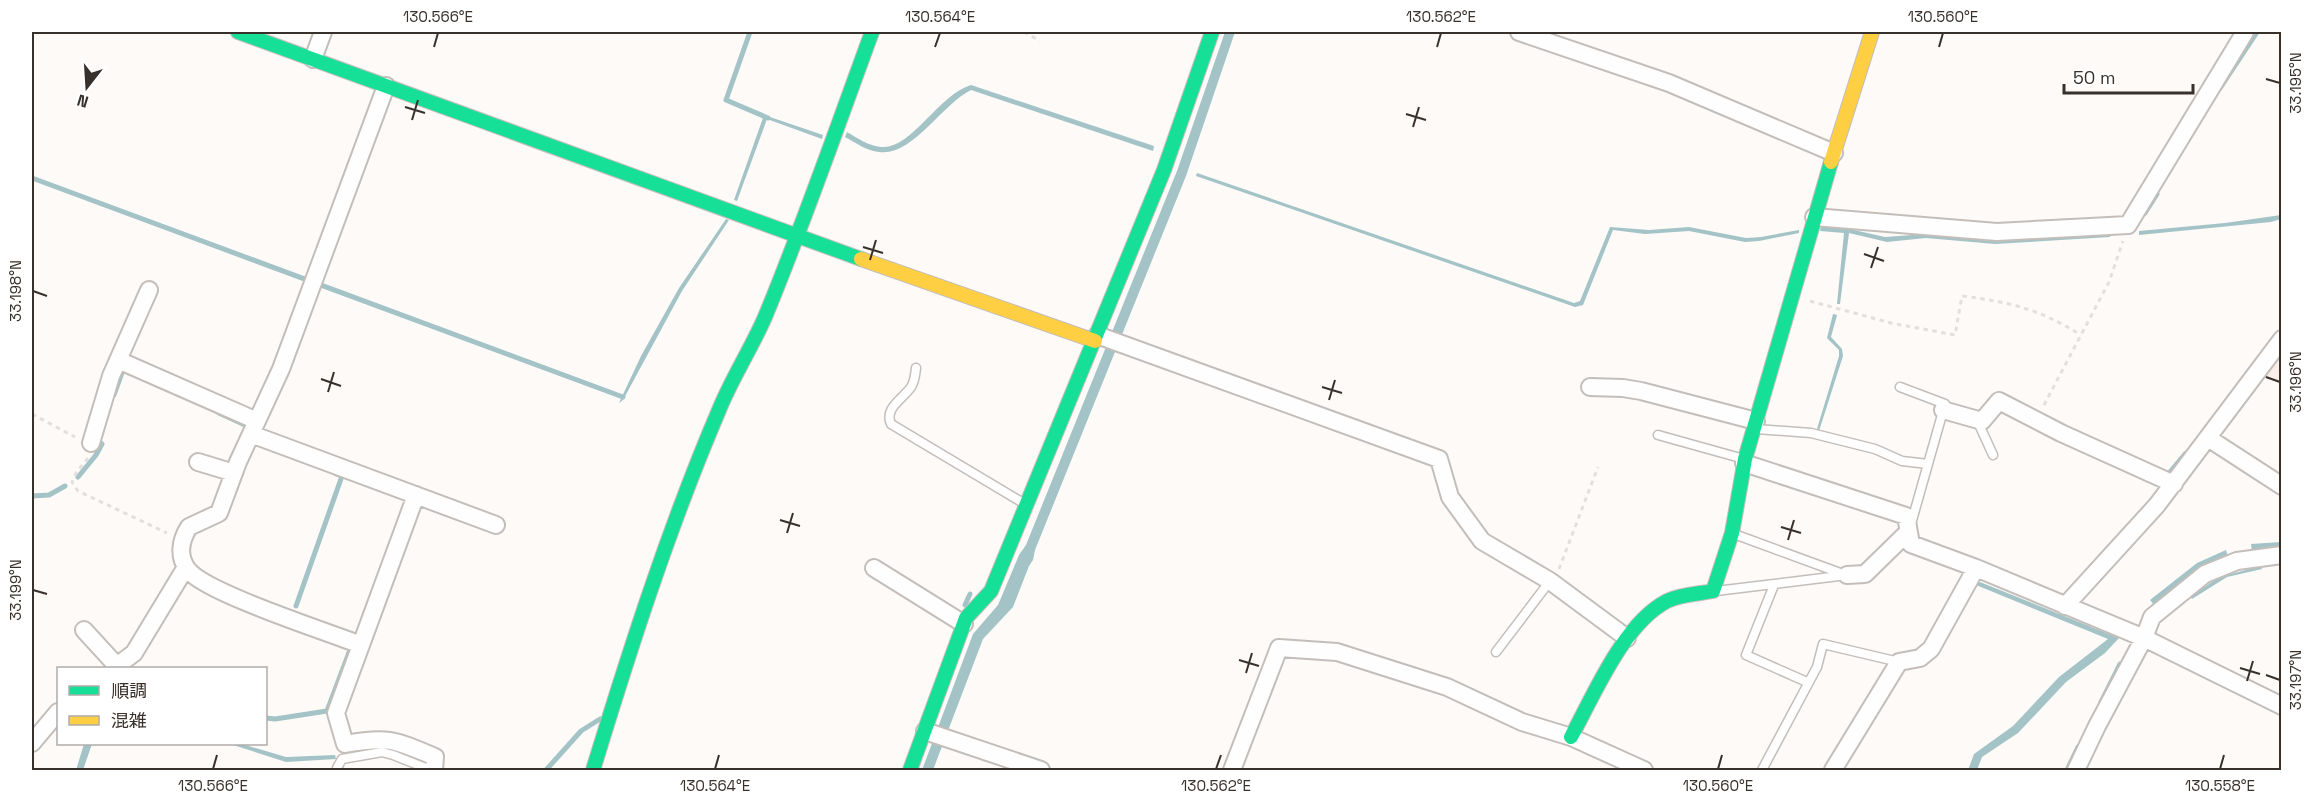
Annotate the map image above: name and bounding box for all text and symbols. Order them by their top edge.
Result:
text: 130.566°E [403,7,473,26]
text: 130.564°E [905,7,975,26]
text: 130.562°E [1406,7,1476,26]
text: 130.560°E [1908,7,1978,26]
text: 33.195°N [2286,52,2305,114]
north arrow [57,57,117,117]
scale bar [2064,57,2193,95]
text: 50 m [2073,66,2115,89]
text: N [75,89,91,112]
text: 33.198°N [6,260,25,322]
text: 33.196°N [2286,351,2305,413]
text: 33.199°N [6,559,25,621]
text: 33.197°N [2286,650,2305,710]
legend [57,667,267,745]
text: 順調 [111,679,147,702]
text: 混雑 [111,709,147,732]
text: 130.566°E [178,776,248,795]
text: 130.564°E [680,776,750,795]
text: 130.562°E [1181,776,1251,795]
text: 130.560°E [1683,776,1753,795]
text: 130.558°E [2185,776,2255,795]

